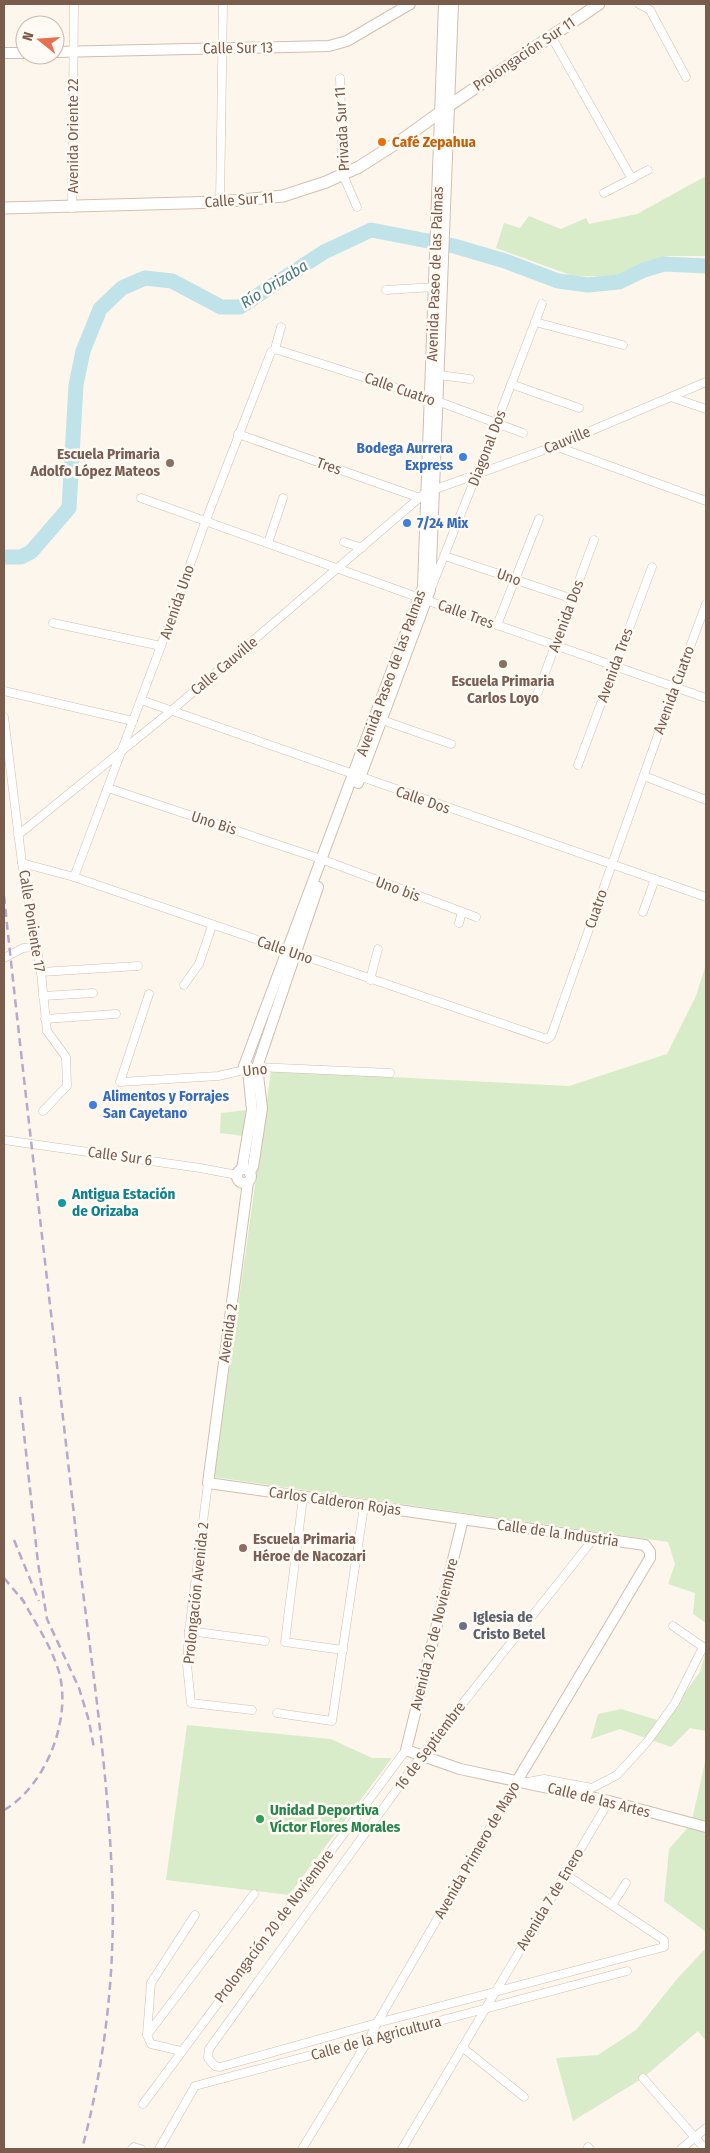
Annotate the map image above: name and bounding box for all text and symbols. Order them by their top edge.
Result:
street label: Prolongación Sur 11 [470,13,578,95]
north arrow [15,15,65,65]
text: N [19,30,37,43]
street label: Calle Sur 13 [203,38,273,58]
street label: Avenida Oriente 22 [64,78,82,194]
street label: Privada Sur 11 [331,86,353,172]
place label: Café Zepahua [392,133,476,151]
marker: Café Zepahua [376,136,388,148]
street label: Avenida Paseo de las Palmas [423,186,447,362]
street label: Calle Sur 11 [204,189,274,211]
water label: Río Orizaba [237,256,311,312]
street label: Calle Cuatro [362,369,438,410]
street label: Diagonal Dos [464,407,510,489]
street label: Cauville [541,423,593,457]
place label: Bodega Aurrera Express [357,439,454,474]
place label: Escuela Primaria Adolfo López Mateos [30,445,161,480]
marker: Bodega Aurrera Express [457,451,469,463]
street label: Tres [314,453,344,479]
marker: Escuela Primaria Adolfo López Mateos [164,457,176,469]
place label: 7/24 Mix [417,514,469,532]
marker: 7/24 Mix [401,517,413,529]
street label: Avenida Uno [156,563,198,641]
street label: Uno [494,564,524,590]
street label: Avenida Dos [545,577,587,655]
street label: Avenida Paseo de las Palmas [353,587,429,759]
street label: Calle Tres [435,596,497,632]
street label: Avenida Tres [593,625,637,705]
street label: Calle Cauville [187,633,261,699]
street label: Avenida Cuatro [650,643,698,737]
marker: Escuela Primaria Carlos Loyo [497,658,509,670]
place label: Escuela Primaria Carlos Loyo [452,672,555,707]
street label: Calle Dos [393,782,453,818]
street label: Uno Bis [189,807,239,839]
street label: Calle Poniente 17 [15,869,49,973]
street label: Uno bis [373,873,423,905]
street label: Cuatro [581,887,611,931]
street label: Calle Uno [255,932,315,968]
street label: Uno [242,1060,268,1080]
place label: Alimentos y Forrajes San Cayetano [102,1087,229,1122]
marker: Alimentos y Forrajes San Cayetano [87,1099,99,1111]
street label: Calle Sur 6 [87,1143,153,1169]
place label: Antigua Estación de Orizaba [71,1185,175,1220]
marker: Antigua Estación de Orizaba [56,1197,68,1209]
street label: Avenida 2 [215,1302,241,1364]
street label: Carlos Calderon Rojas [268,1483,402,1519]
street label: Calle de la Industria [496,1516,620,1550]
street label: Prolongación Avenida 2 [180,1521,212,1665]
place label: Escuela Primaria Héroe de Nacozari [253,1530,366,1565]
marker: Escuela Primaria Héroe de Nacozari [237,1542,249,1554]
street label: Avenida 20 de Noviembre [406,1556,462,1712]
place label: Iglesia de Cristo Betel [473,1608,546,1643]
marker: Iglesia de Cristo Betel [457,1620,469,1632]
street label: 16 de Septiembre [391,1698,469,1794]
street label: Avenida Primero de Mayo [430,1778,524,1922]
street label: Calle de las Artes [546,1779,652,1821]
place label: Unidad Deportiva Víctor Flores Morales [269,1801,401,1836]
marker: Unidad Deportiva Víctor Flores Morales [254,1813,266,1825]
street label: Avenida 7 de Enero [512,1845,588,1953]
street label: Prolongación 20 de Noviembre [211,1846,337,2006]
street label: Calle de la Agricultura [309,2012,443,2064]

